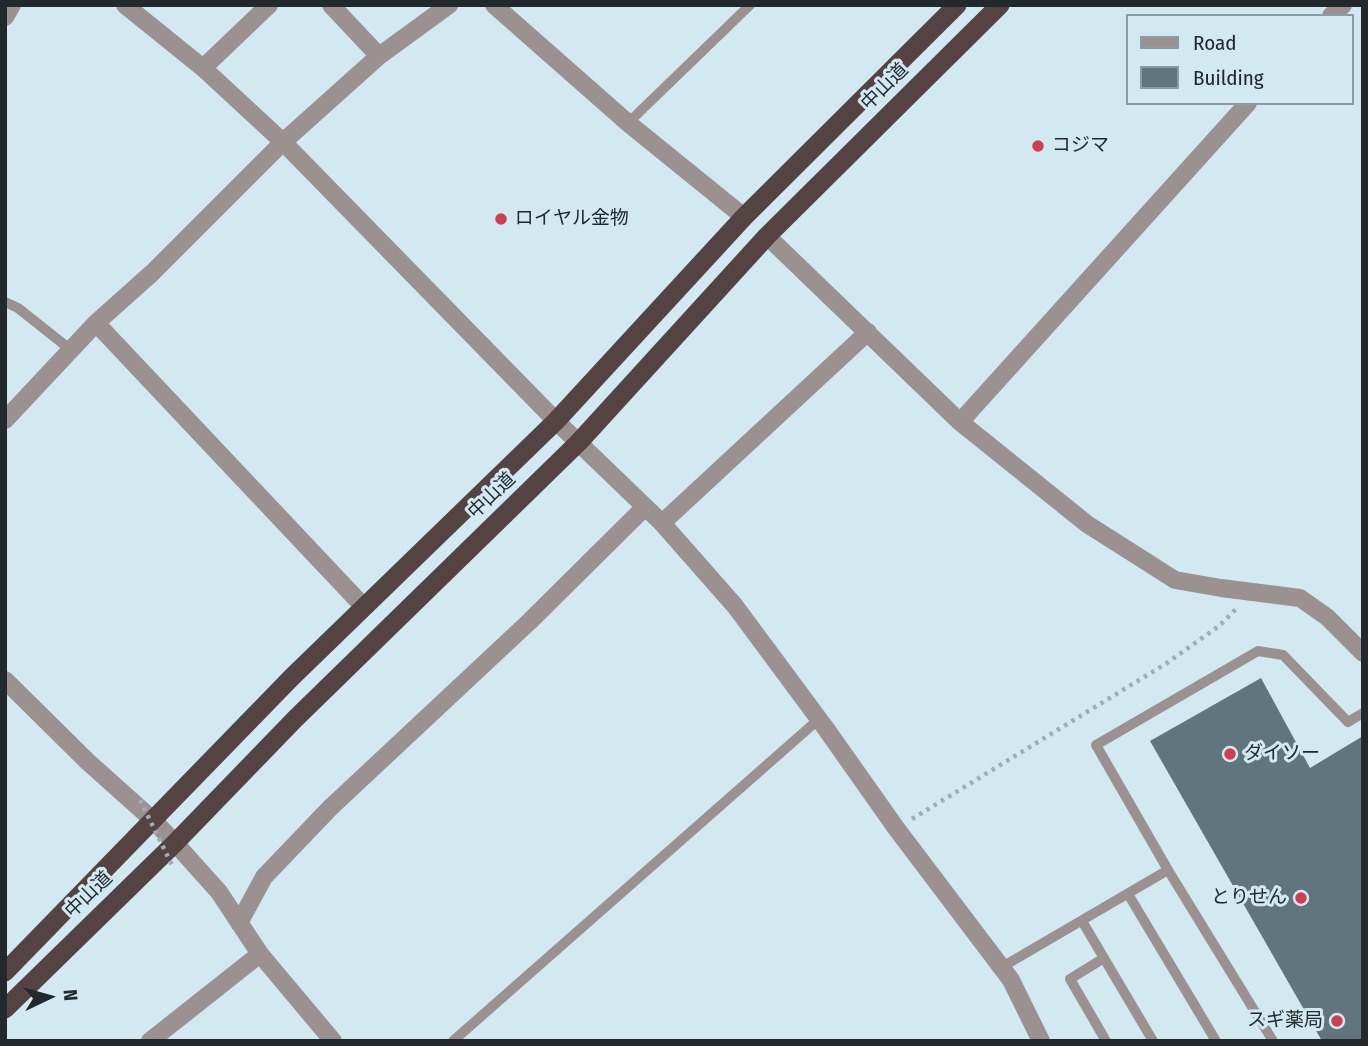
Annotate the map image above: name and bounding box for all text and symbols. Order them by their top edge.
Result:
legend [1126,14,1354,105]
text: Road [1193,30,1237,56]
street label: 中山道 [857,59,913,115]
text: Building [1193,65,1264,91]
place label: コジマ [1052,135,1109,157]
marker: コジマ [1030,138,1046,154]
place label: ロイヤル金物 [515,208,629,230]
marker: ロイヤル金物 [493,211,509,227]
street label: 中山道 [464,468,520,524]
place label: ダイソー [1244,743,1320,765]
marker: ダイソー [1222,746,1238,762]
street label: 中山道 [61,867,117,923]
place label: とりせん [1211,887,1287,909]
marker: とりせん [1293,890,1309,906]
north arrow [14,962,84,1032]
text: N [58,988,82,1002]
place label: スギ薬局 [1247,1010,1323,1032]
marker: スギ薬局 [1329,1013,1345,1029]

